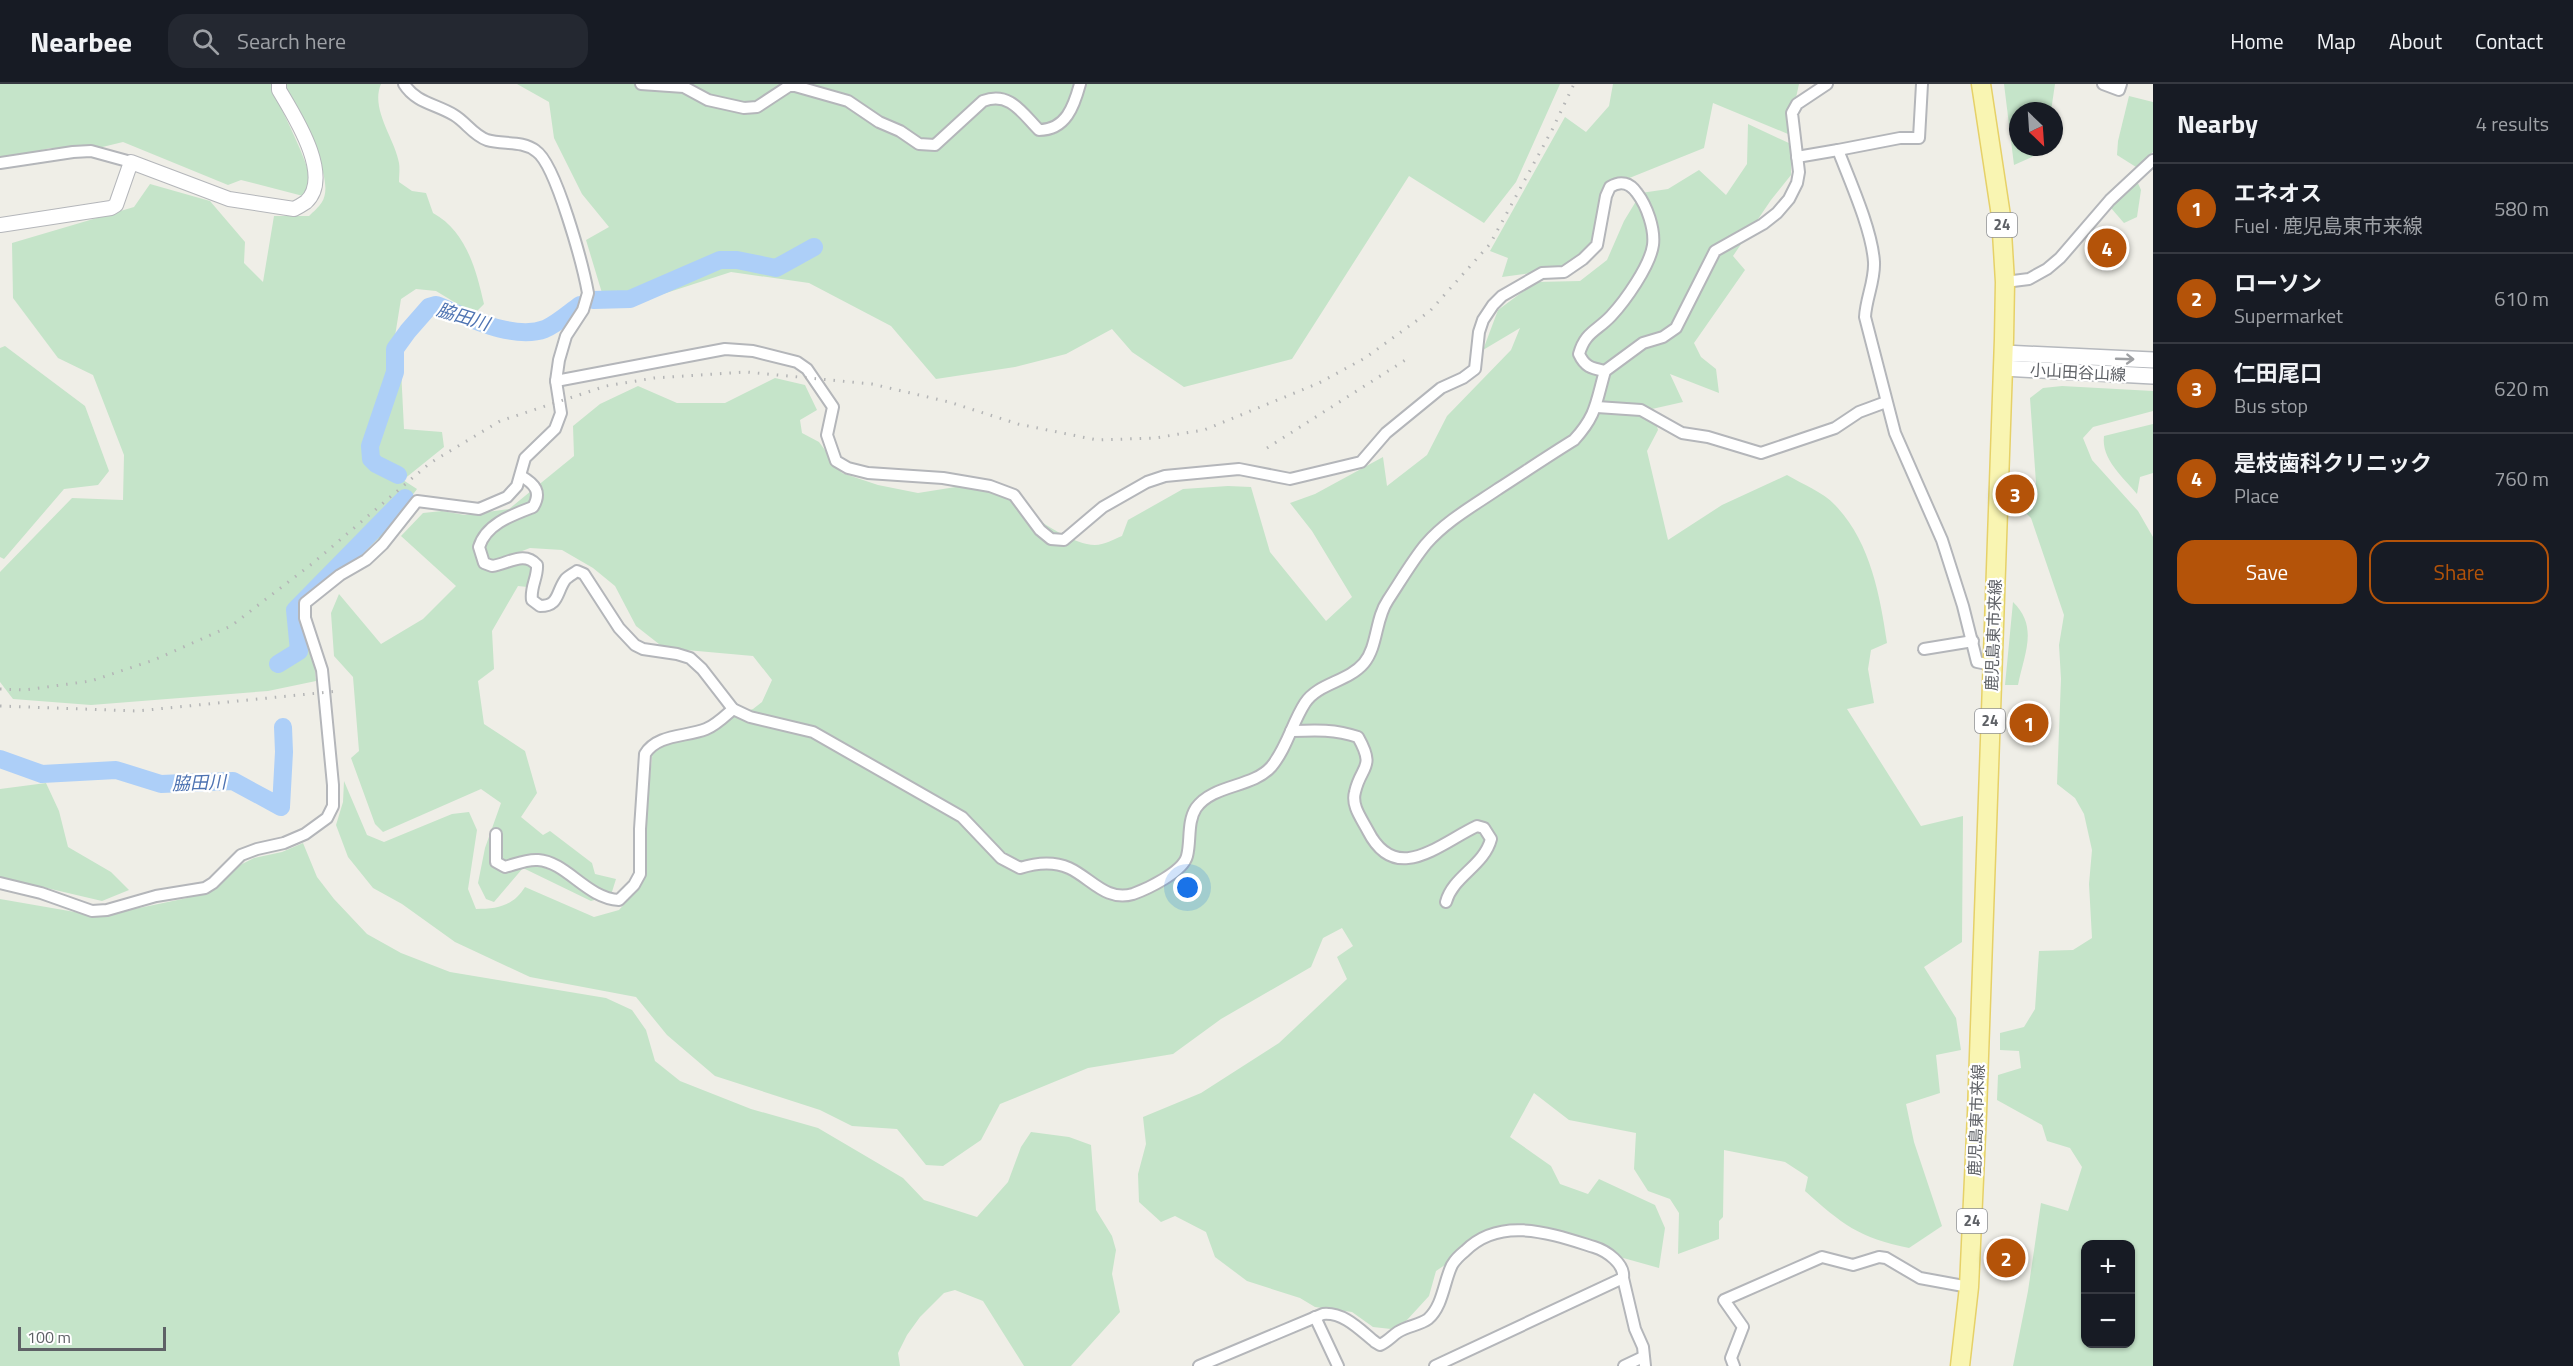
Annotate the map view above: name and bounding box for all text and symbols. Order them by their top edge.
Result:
search box [168,14,588,68]
text: Nearbee [30,20,132,63]
text: Search here [237,24,346,58]
icon: search [189,25,222,58]
text: Home [2230,25,2284,57]
text: Map [2317,25,2356,57]
text: About [2389,25,2442,57]
text: Contact [2475,25,2543,57]
north arrow [2009,102,2063,156]
text: Nearby [2177,104,2258,143]
text: 4 results [2476,108,2549,139]
text: エネオス [2234,176,2322,210]
text: 1 [2191,193,2202,224]
text: 580 m [2494,193,2549,224]
text: Fuel · 鹿児島東市来線 [2234,210,2423,241]
road number: 24 [1987,213,2017,237]
pin: 4 [2088,226,2126,270]
text: ローソン [2234,266,2322,300]
text: 2 [2191,283,2202,314]
text: 610 m [2494,283,2549,314]
water label: 脇田川 [433,296,495,338]
text: Supermarket [2234,300,2343,331]
one-way arrow [2115,353,2134,364]
text: 仁田尾口 [2234,356,2322,390]
street label: 小山田谷山線 [2029,358,2127,386]
text: 3 [2191,373,2202,404]
text: 620 m [2494,373,2549,404]
text: Bus stop [2234,390,2308,421]
text: 是枝歯科クリニック [2234,446,2432,480]
text: 4 [2191,463,2202,494]
text: 760 m [2494,463,2549,494]
pin: 3 [1996,472,2034,516]
text: Place [2234,480,2279,511]
button: Save [2177,540,2357,604]
button: Share [2369,540,2549,604]
street label: 鹿児島東市来線 [1979,579,2007,691]
pin: 1 [2010,700,2048,746]
road number: 24 [1975,709,2005,733]
water label: 脇田川 [172,768,228,797]
your location [1173,873,1202,902]
street label: 鹿児島東市来線 [1962,1064,1990,1176]
road number: 24 [1957,1209,1987,1233]
pin: 2 [1986,1236,2026,1280]
map controls [2081,1240,2135,1348]
button: + [2081,1240,2135,1294]
button: − [2081,1294,2135,1348]
scale bar [18,1324,166,1352]
text: 100 m [27,1325,71,1349]

